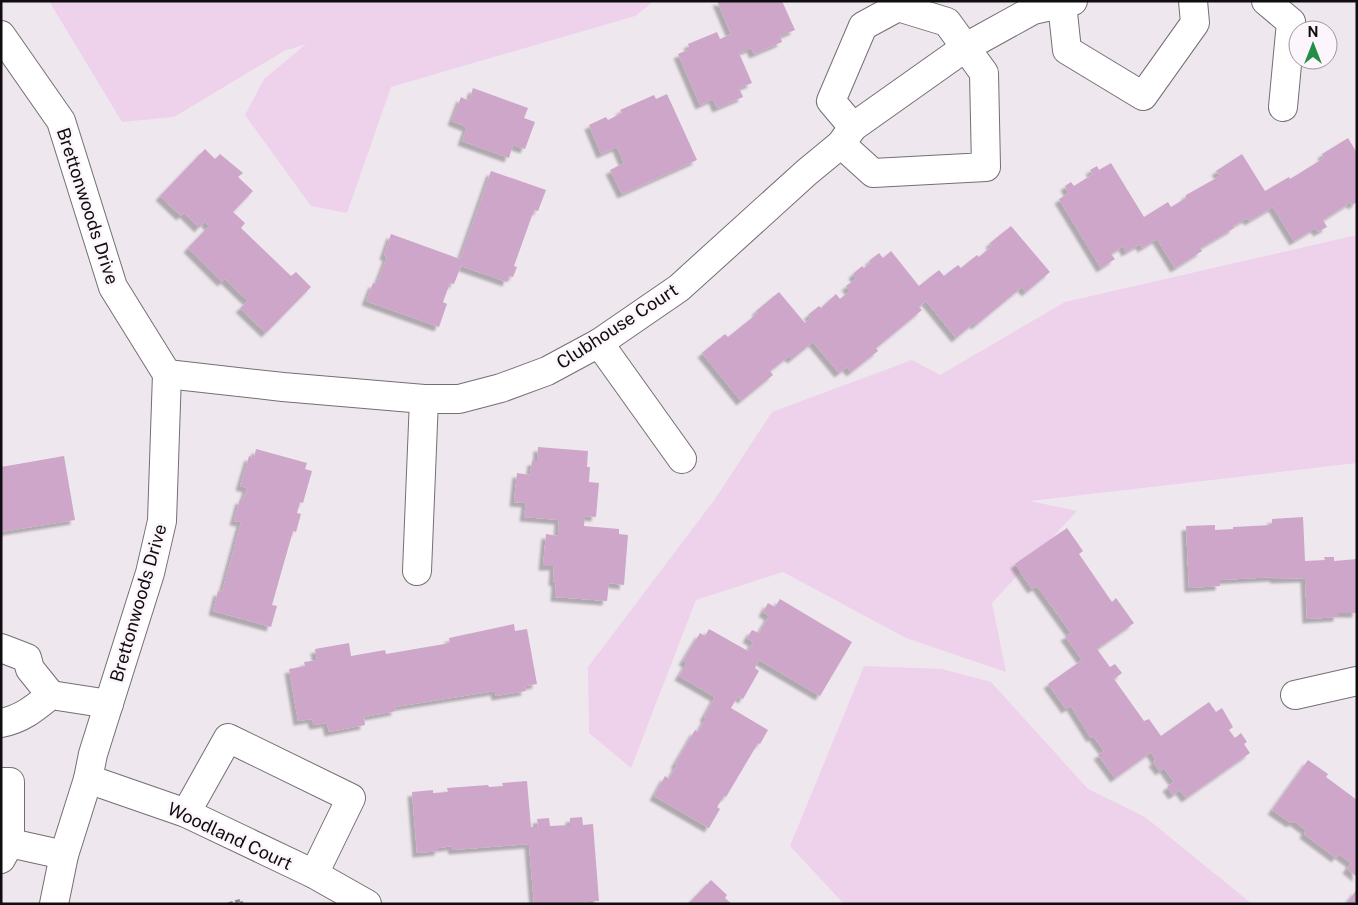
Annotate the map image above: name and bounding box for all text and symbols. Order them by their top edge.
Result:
north arrow [1288,20,1338,70]
text: N [1308,24,1318,40]
street label: Brettonwoods Drive [53,125,123,287]
street label: Clubhouse Court [552,279,682,373]
street label: Brettonwoods Drive [105,522,171,684]
street label: Woodland Court [164,798,296,874]

